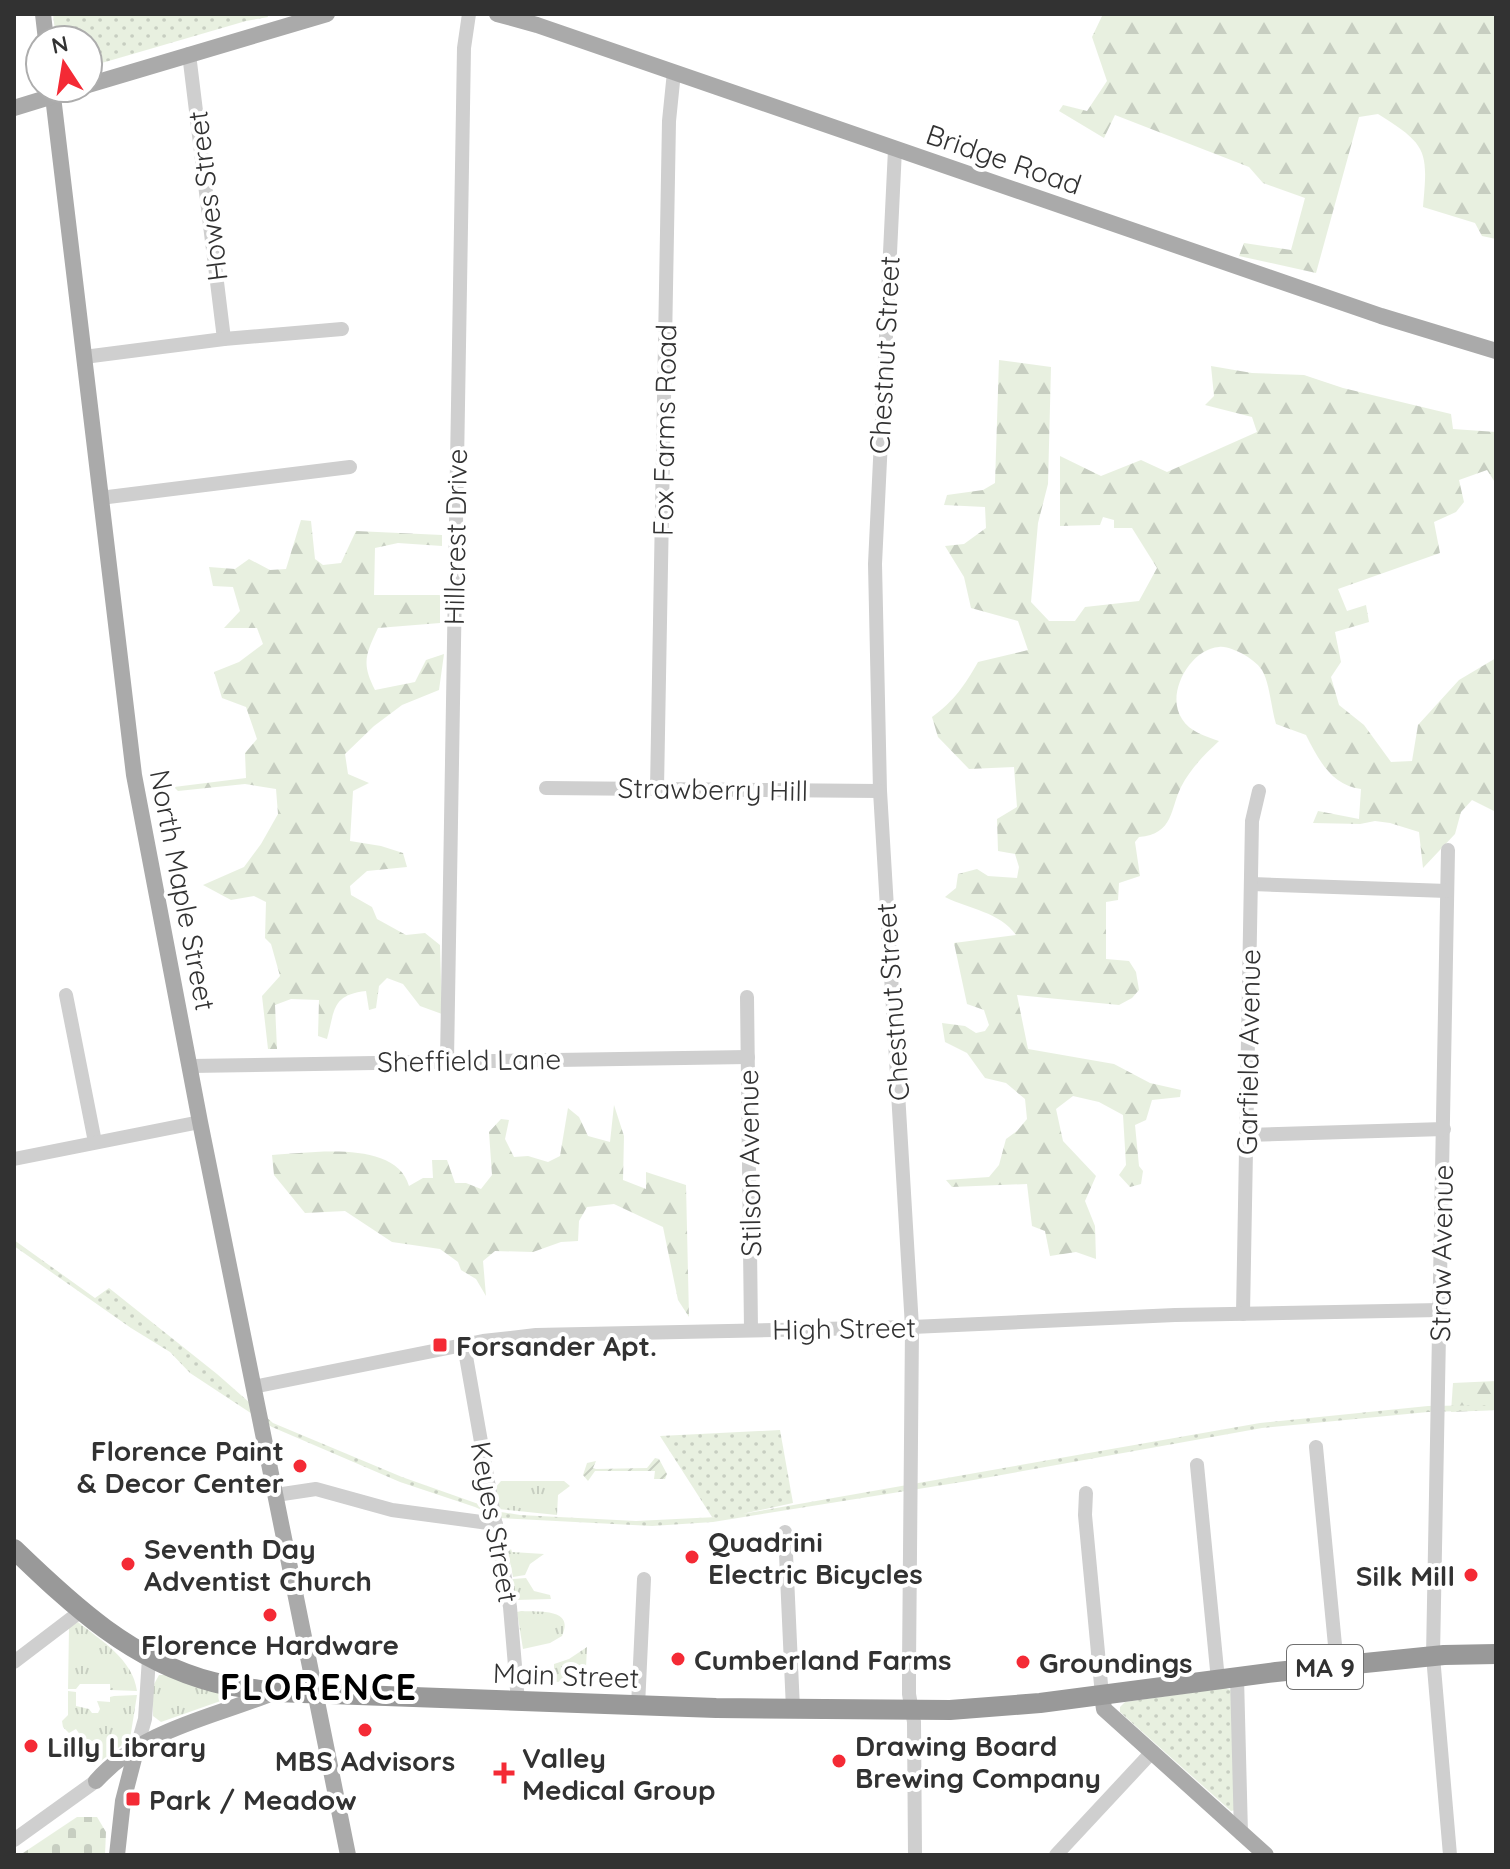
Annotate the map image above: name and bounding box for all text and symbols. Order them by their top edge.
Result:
north arrow [24,24,104,104]
text: N [49,29,71,60]
street label: Howes Street [179,109,235,283]
street label: Bridge Road [922,116,1086,202]
street label: Chestnut Street [861,255,907,455]
street label: Fox Farms Road [645,324,683,536]
street label: Hillcrest Drive [436,448,474,626]
street label: North Maple Street [143,767,223,1013]
street label: Strawberry Hill [617,770,809,808]
street label: Chestnut Street [868,902,916,1102]
street label: Garfield Avenue [1229,949,1267,1155]
street label: Sheffield Lane [377,1041,561,1079]
street label: Stilson Avenue [730,1069,768,1257]
street label: Straw Avenue [1422,1164,1460,1342]
street label: High Street [772,1309,916,1347]
place label: Forsander Apt. [456,1328,657,1363]
marker: Forsander Apt. [431,1336,449,1354]
place label: Florence Paint & Decor Center [77,1433,284,1500]
street label: Keyes Street [464,1439,526,1605]
marker: Florence Paint & Decor Center [291,1457,309,1475]
place label: Quadrini Electric Bicycles [708,1524,923,1591]
place label: Seventh Day Adventist Church [144,1531,372,1598]
marker: Quadrini Electric Bicycles [683,1548,701,1566]
marker: Seventh Day Adventist Church [119,1555,137,1573]
place label: Silk Mill [1356,1558,1455,1593]
marker: Silk Mill [1462,1566,1480,1584]
marker: Florence Hardware [261,1606,279,1624]
place label: Florence Hardware [141,1627,399,1662]
place label: Cumberland Farms [694,1642,952,1677]
place label: Groundings [1039,1645,1193,1680]
road number: MA 9 [1287,1645,1363,1689]
marker: Cumberland Farms [669,1650,687,1668]
marker: Groundings [1014,1653,1032,1671]
street label: Main Street [492,1655,640,1695]
district label: FLORENCE [220,1664,418,1709]
marker: MBS Advisors [356,1721,374,1739]
place label: Drawing Board Brewing Company [855,1728,1101,1795]
place label: Lilly Library [47,1729,206,1764]
marker: Lilly Library [22,1737,40,1755]
place label: Valley Medical Group [522,1740,716,1807]
place label: MBS Advisors [275,1743,455,1778]
marker: Drawing Board Brewing Company [830,1752,848,1770]
marker: Valley Medical Group [493,1762,515,1784]
place label: Park / Meadow [149,1782,357,1817]
marker: Park / Meadow [124,1790,142,1808]

